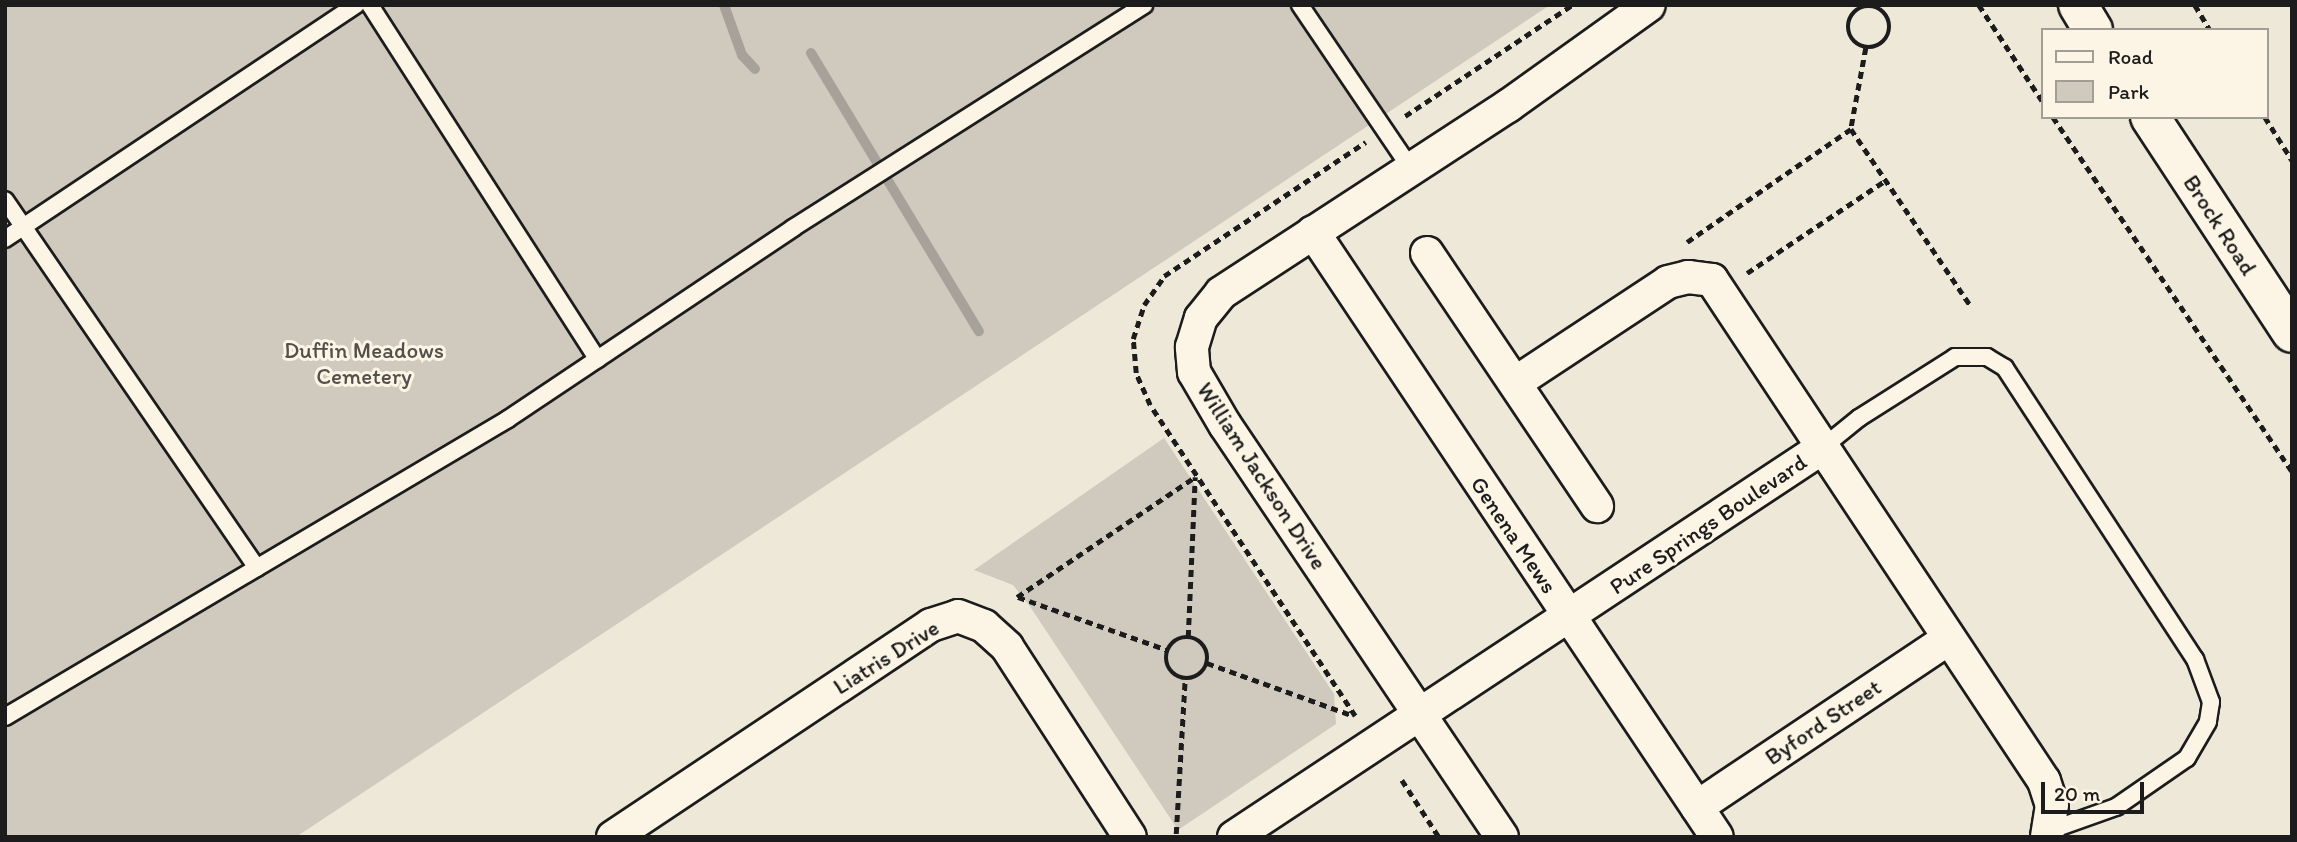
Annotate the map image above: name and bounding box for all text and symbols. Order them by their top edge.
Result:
legend [2042,28,2269,119]
text: Road [2108,44,2153,69]
text: Park [2108,79,2149,104]
street label: Brock Road [2178,170,2262,280]
park label: Duffin Meadows Cemetery [284,336,444,390]
street label: William Jackson Drive [1191,377,1333,575]
street label: Pure Springs Boulevard [1604,448,1812,600]
street label: Genena Mews [1465,471,1563,599]
street label: Liatris Drive [828,614,944,700]
street label: Byford Street [1760,673,1886,771]
scale bar [2045,768,2148,812]
text: 20 m [2054,781,2100,806]

